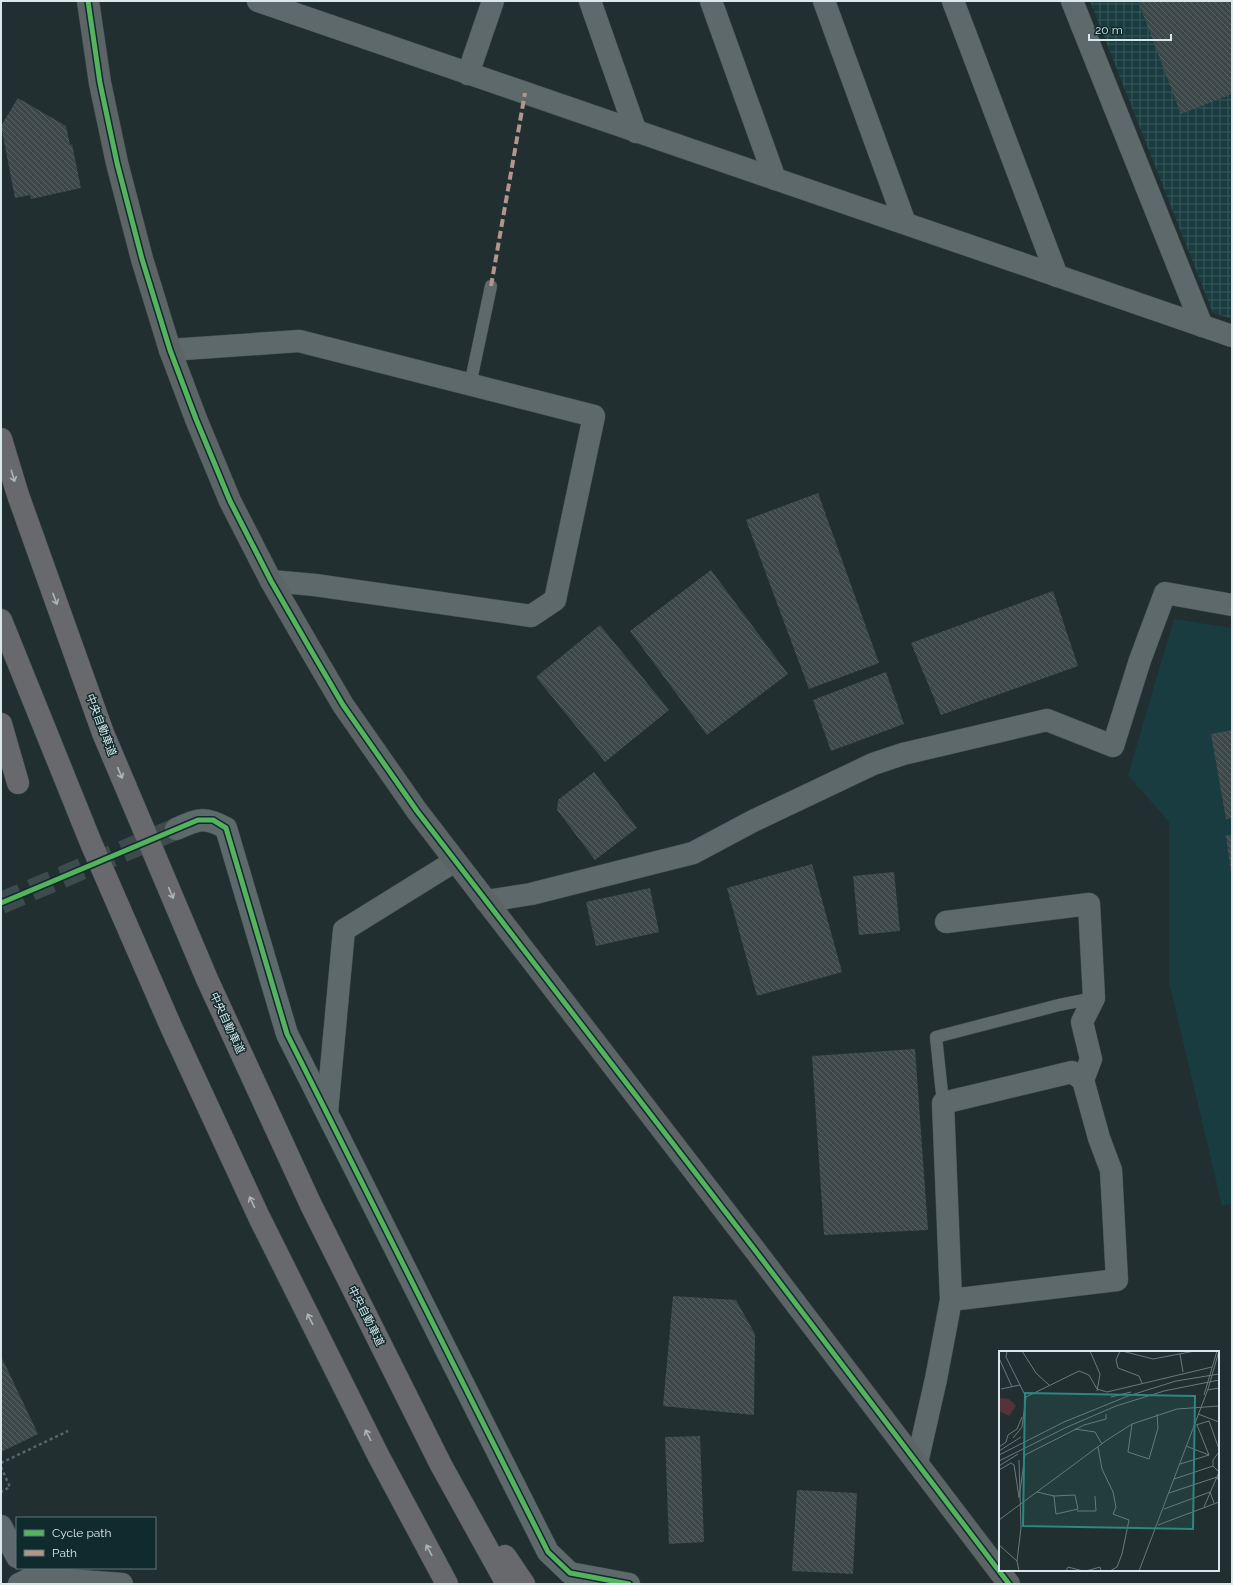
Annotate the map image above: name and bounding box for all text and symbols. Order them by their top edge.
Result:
scale bar [1089,16,1171,42]
text: 20 m [1095,23,1123,37]
one-way arrow [9,470,17,482]
one-way arrow [52,592,60,604]
street label: 中央自動車道 [83,692,119,758]
one-way arrow [117,767,124,779]
one-way arrow [167,886,175,898]
street label: 中央自動車道 [207,990,247,1056]
one-way arrow [248,1197,255,1209]
street label: 中央自動車道 [345,1284,387,1348]
one-way arrow [306,1313,313,1325]
inset map [999,1351,1219,1571]
one-way arrow [364,1429,371,1441]
legend [16,1517,156,1569]
text: Cycle path [52,1526,111,1540]
one-way arrow [425,1544,432,1556]
text: Path [52,1546,77,1560]

